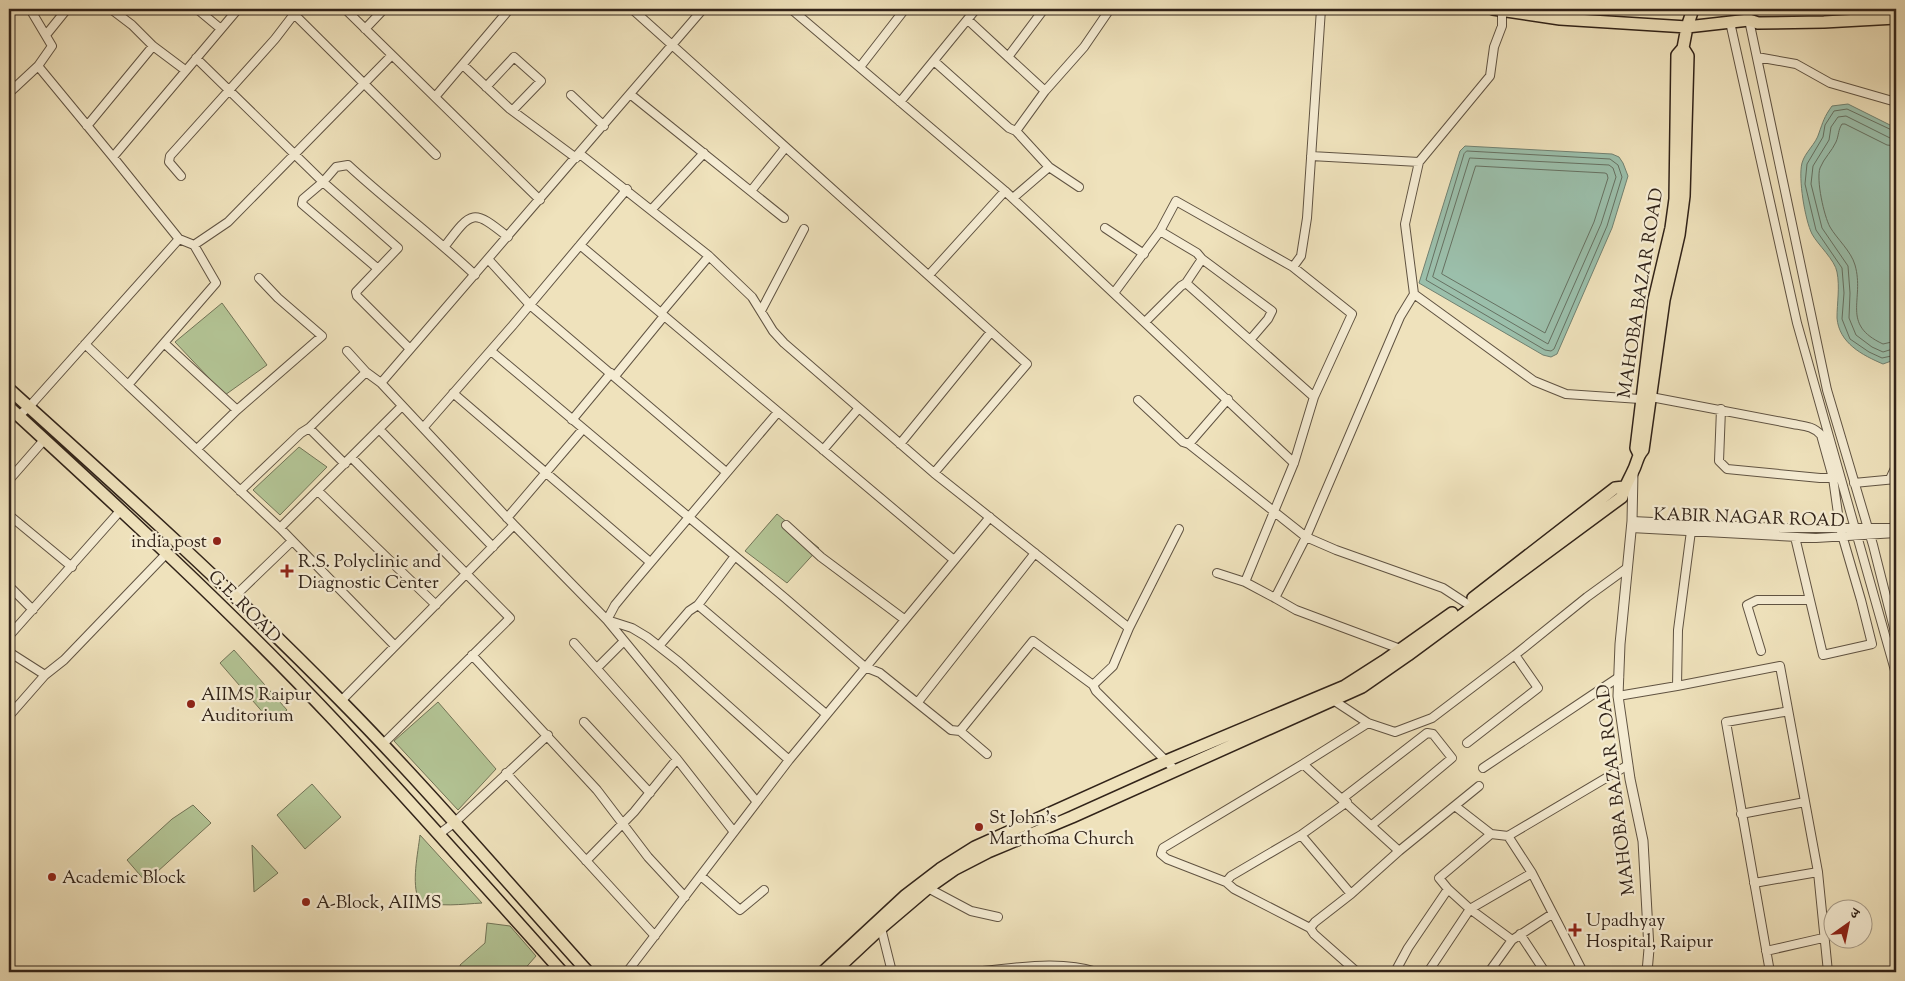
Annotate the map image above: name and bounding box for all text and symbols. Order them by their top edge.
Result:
street label: MAHOBA BAZAR ROAD [1612,186,1671,400]
street label: KABIR NAGAR ROAD [1653,503,1845,535]
place label: india post [131,530,207,556]
marker: india post [211,535,223,547]
place label: R.S. Polyclinic and Diagnostic Center [298,550,441,597]
marker: R.S. Polyclinic and Diagnostic Center [280,564,294,578]
street label: G.E. ROAD [201,565,286,650]
place label: AIIMS Raipur Auditorium [201,683,312,730]
street label: MAHOBA BAZAR ROAD [1591,683,1643,897]
marker: AIIMS Raipur Auditorium [185,698,197,710]
place label: St John's Marthoma Church [989,806,1135,853]
marker: St John's Marthoma Church [973,821,985,833]
place label: Academic Block [62,866,186,892]
marker: Academic Block [46,871,58,883]
place label: A-Block, AIIMS [316,891,441,917]
marker: A-Block, AIIMS [300,896,312,908]
north arrow [1822,898,1872,948]
text: उ [1845,904,1863,926]
place label: Upadhyay Hospital, Raipur [1586,909,1714,956]
marker: Upadhyay Hospital, Raipur [1568,923,1582,937]

